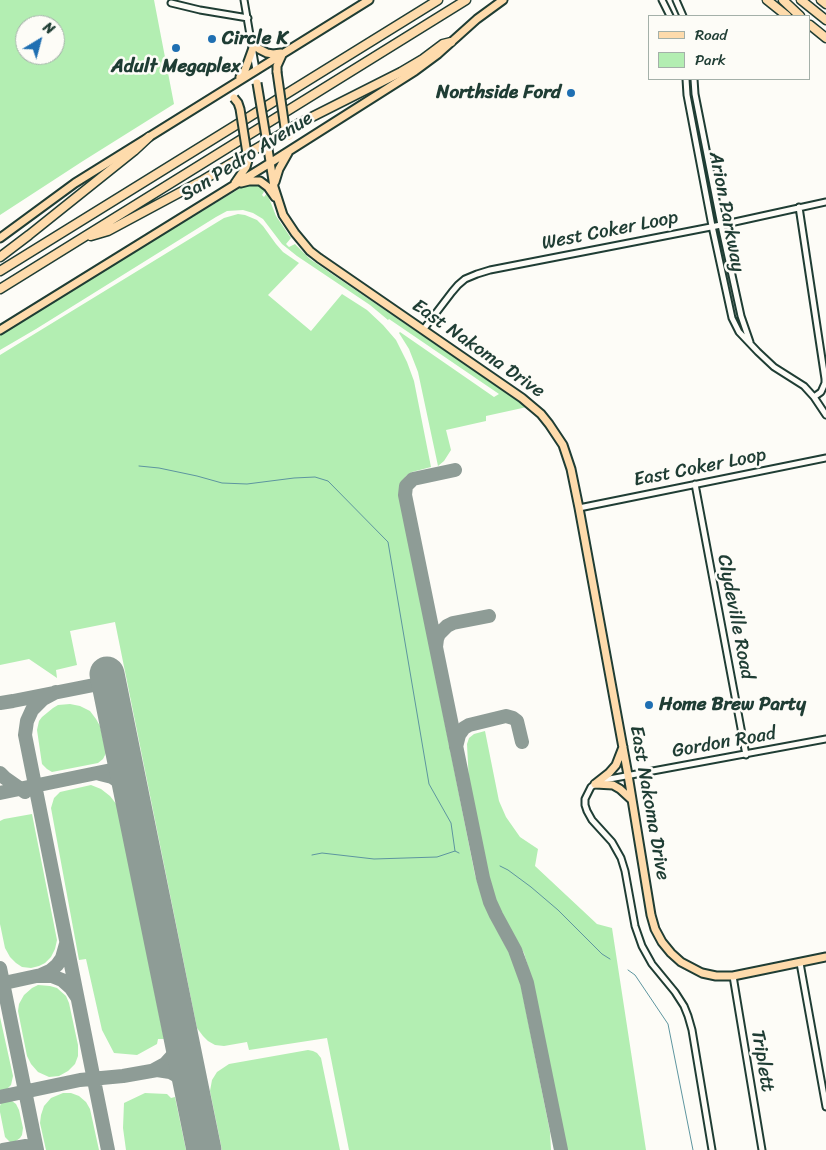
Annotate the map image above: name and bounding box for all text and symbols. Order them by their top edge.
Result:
north arrow [15,15,65,65]
legend [648,15,811,80]
text: N [37,16,60,41]
text: Road [695,22,727,48]
place label: Circle K [222,28,288,50]
marker: Circle K [206,33,218,45]
marker: Adult Megaplex [170,42,182,54]
text: Park [695,47,726,73]
place label: Adult Megaplex [111,56,241,78]
place label: Northside Ford [436,82,561,104]
marker: Northside Ford [565,87,577,99]
street label: San Pedro Avenue [177,107,317,207]
street label: Arion Parkway [703,150,749,274]
street label: West Coker Loop [540,207,680,255]
street label: East Nakoma Drive [407,295,549,403]
street label: East Coker Loop [632,444,768,492]
street label: Clydeville Road [712,553,758,681]
place label: Home Brew Party [659,694,806,716]
marker: Home Brew Party [643,699,655,711]
street label: Gordon Road [670,723,778,763]
street label: East Nakoma Drive [624,724,674,882]
street label: Triplett [745,1028,779,1094]

